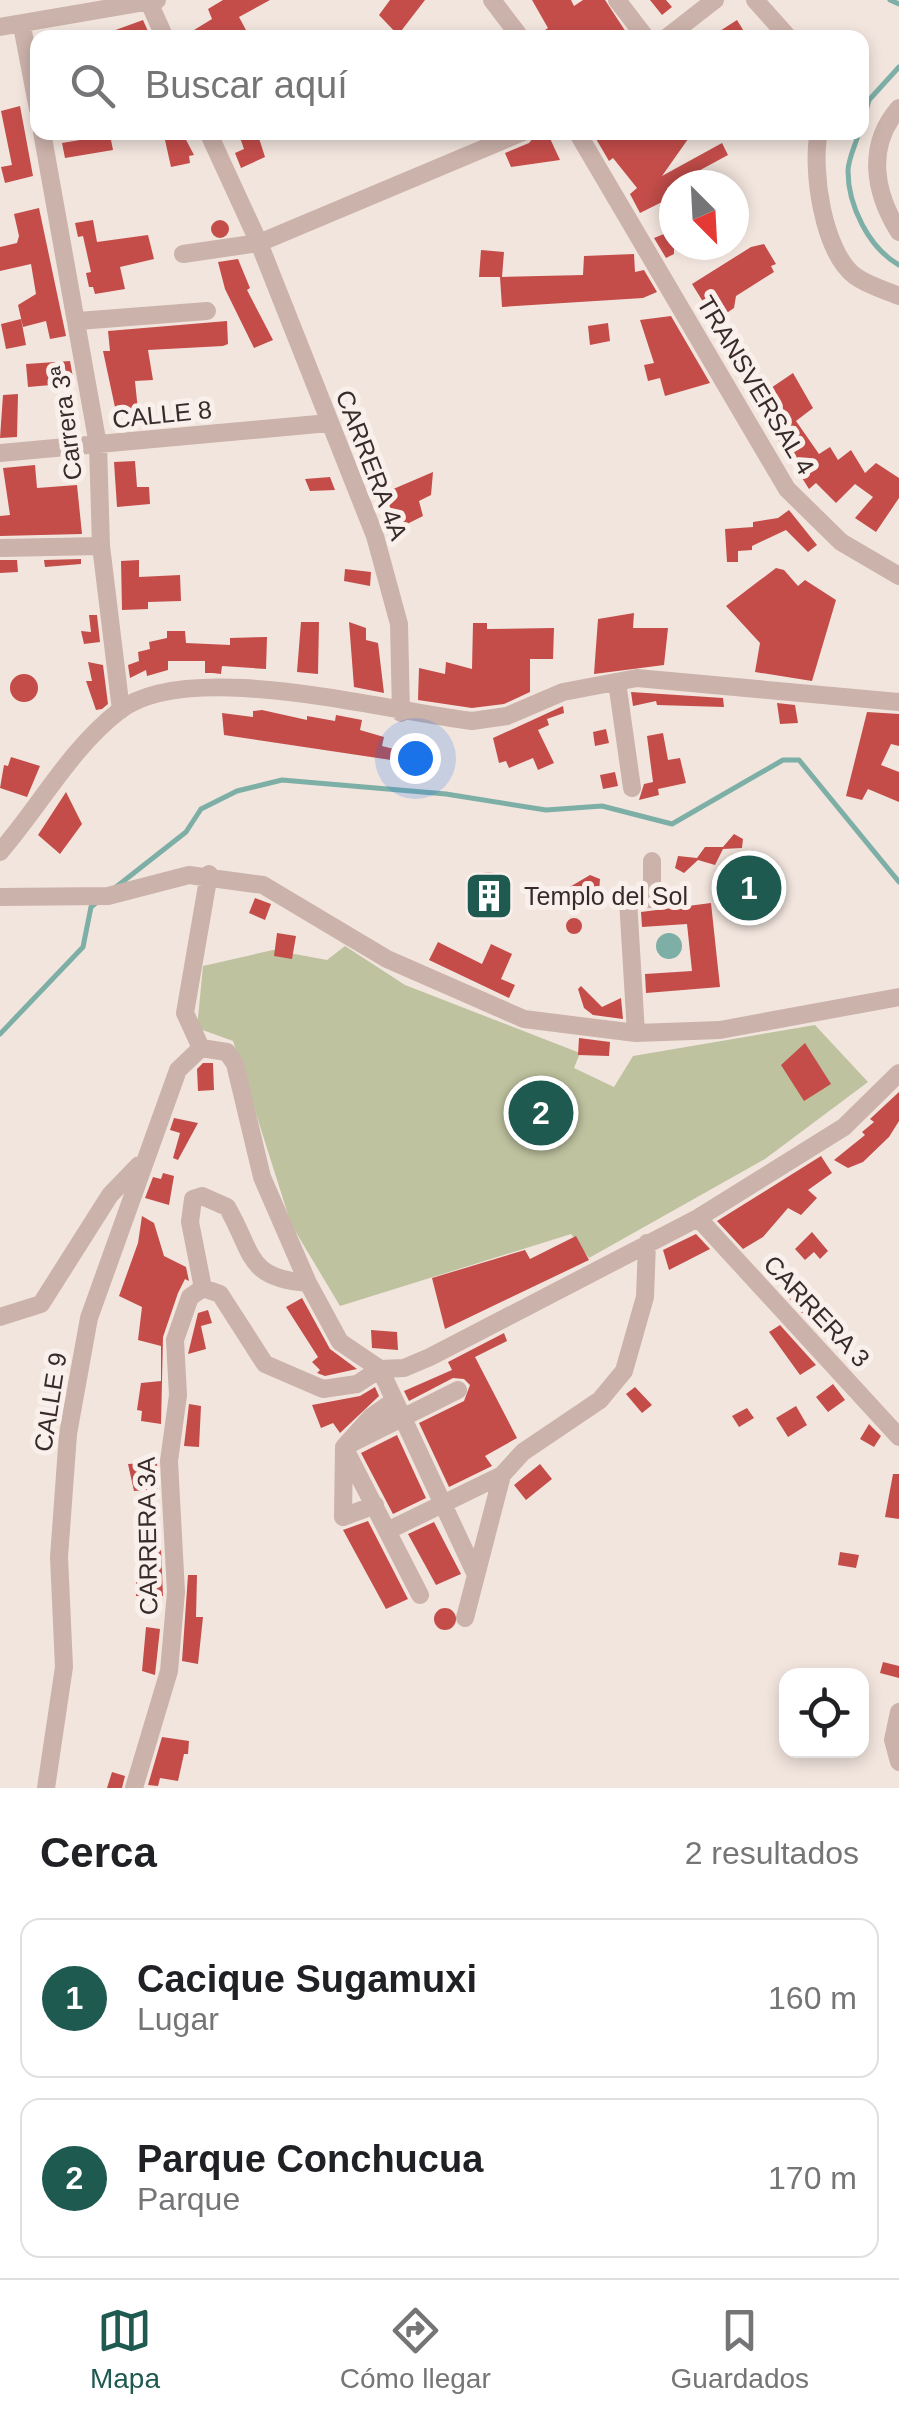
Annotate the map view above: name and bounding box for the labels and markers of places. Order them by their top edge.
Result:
pin: 1 [716,850,782,926]
building icon: Templo del Sol [463,870,515,922]
place label: Templo del Sol [524,882,688,910]
pin: 2 [508,1076,574,1150]

